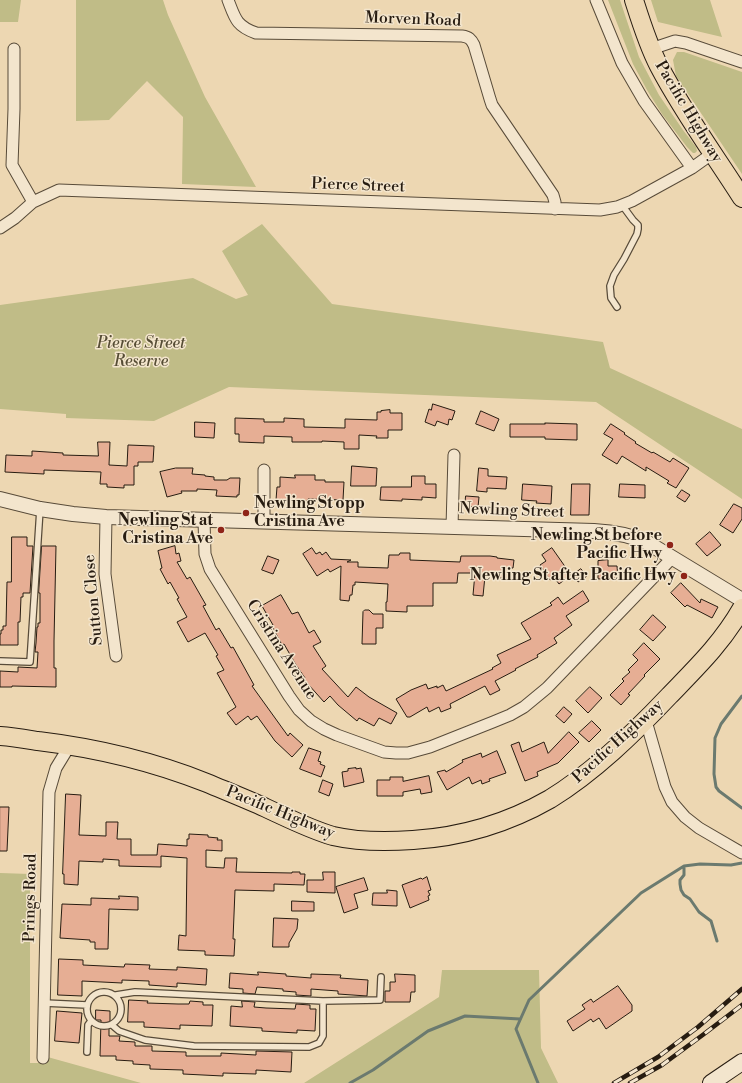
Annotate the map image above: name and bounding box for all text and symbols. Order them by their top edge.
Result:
street label: Morven Road [364,9,462,31]
street label: Pacific Highway [650,58,726,166]
street label: Pierce Street [311,175,405,197]
park label: Pierce Street Reserve [97,334,185,372]
place label: Newling St opp Cristina Ave [254,494,365,532]
street label: Newling Street [459,500,565,522]
marker: Newling St opp Cristina Ave [241,508,251,518]
place label: Newling St at Cristina Ave [117,511,213,549]
marker: Newling St at Cristina Ave [216,525,226,535]
place label: Newling St before Pacific Hwy [531,526,662,564]
marker: Newling St before Pacific Hwy [665,540,675,550]
street label: Sutton Close [80,554,108,646]
place label: Newling St after Pacific Hwy [469,566,676,586]
marker: Newling St after Pacific Hwy [679,571,689,581]
street label: Cristina Avenue [242,596,320,704]
street label: Pacific Highway [569,696,667,788]
street label: Pacific Highway [223,782,337,844]
street label: Prings Road [21,853,41,943]

